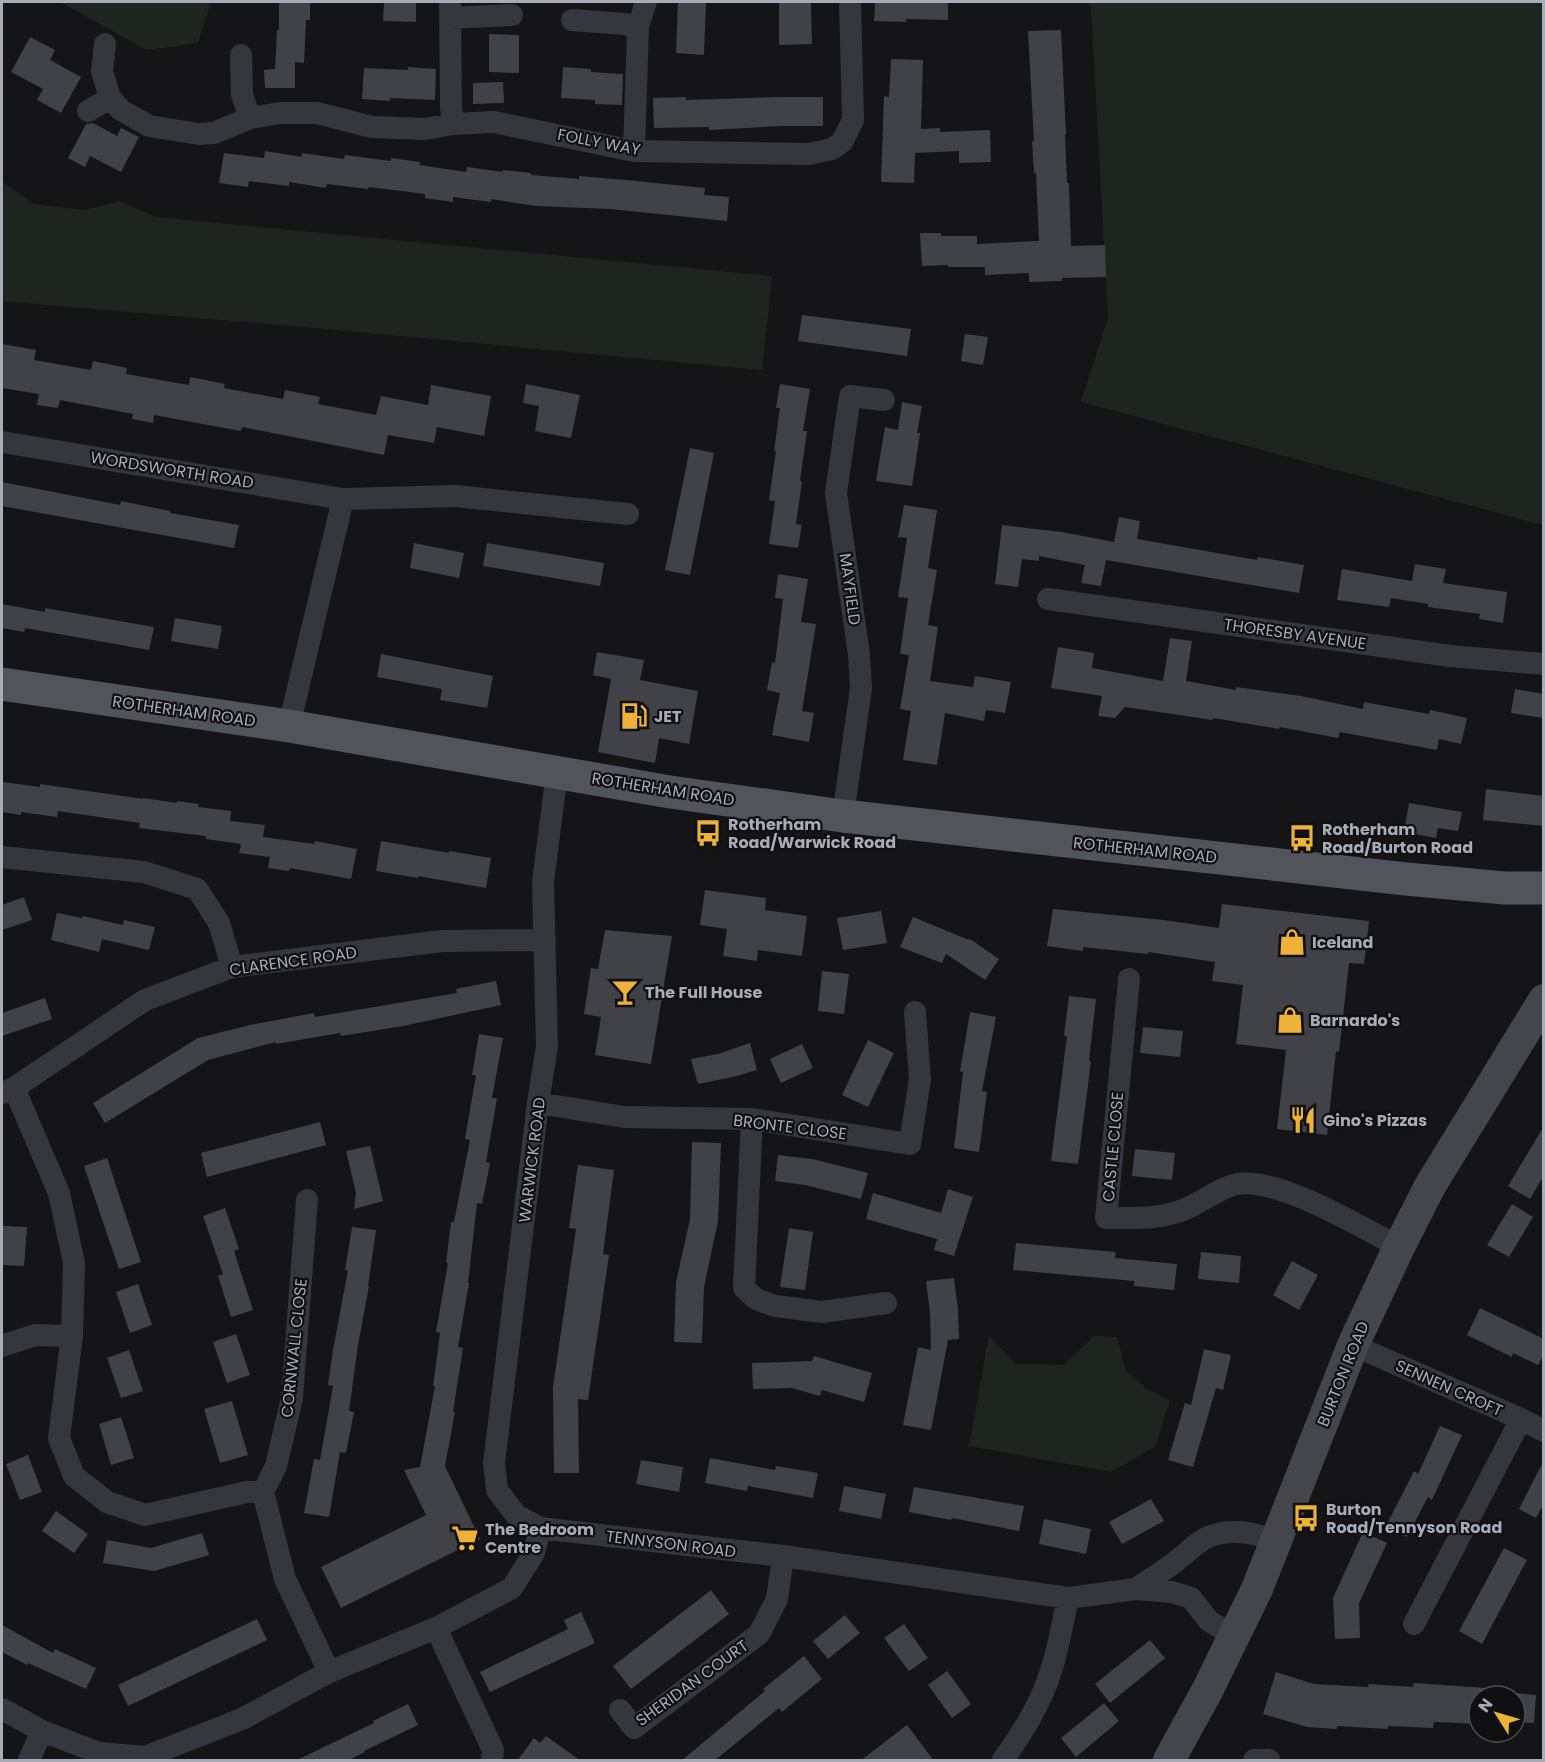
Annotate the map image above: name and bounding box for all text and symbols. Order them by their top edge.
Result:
street label: FOLLY WAY [556,123,643,161]
street label: WORDSWORTH ROAD [89,446,255,494]
street label: MAYFIELD [834,552,866,626]
street label: THORESBY AVENUE [1223,613,1367,655]
street label: ROTHERHAM ROAD [111,690,257,732]
fuel station icon: JET [619,701,649,731]
place label: JET [654,705,682,728]
street label: ROTHERHAM ROAD [590,766,736,812]
place label: Rotherham Road/Warwick Road [728,813,896,854]
bus stop icon: Rotherham Road/Warwick Road [693,818,723,848]
place label: Rotherham Road/Burton Road [1322,818,1473,859]
bus stop icon: Rotherham Road/Burton Road [1287,823,1317,853]
street label: ROTHERHAM ROAD [1072,831,1218,869]
shop icon: Iceland [1277,927,1307,957]
place label: Iceland [1312,931,1374,954]
street label: CLARENCE ROAD [228,941,358,981]
bar icon: The Full House [610,977,640,1007]
place label: The Full House [645,981,762,1004]
shop icon: Barnardo's [1275,1005,1305,1035]
place label: Barnardo's [1310,1009,1400,1032]
street label: CASTLE CLOSE [1097,1091,1129,1203]
street label: WARWICK ROAD [513,1096,551,1224]
restaurant icon: Gino's Pizzas [1288,1105,1318,1135]
street label: BRONTE CLOSE [732,1109,848,1145]
place label: Gino's Pizzas [1323,1109,1427,1132]
street label: CORNWALL CLOSE [275,1277,313,1419]
street label: BURTON ROAD [1311,1318,1375,1430]
street label: SENNEN CROFT [1392,1354,1507,1422]
place label: Burton Road/Tennyson Road [1326,1498,1502,1539]
bus stop icon: Burton Road/Tennyson Road [1291,1503,1321,1533]
place label: The Bedroom Centre [485,1518,594,1559]
supermarket icon: The Bedroom Centre [450,1523,480,1553]
street label: TENNYSON ROAD [605,1525,737,1563]
street label: SHERIDAN COURT [631,1634,753,1732]
north arrow [1467,1684,1527,1744]
text: N [1473,1694,1498,1717]

